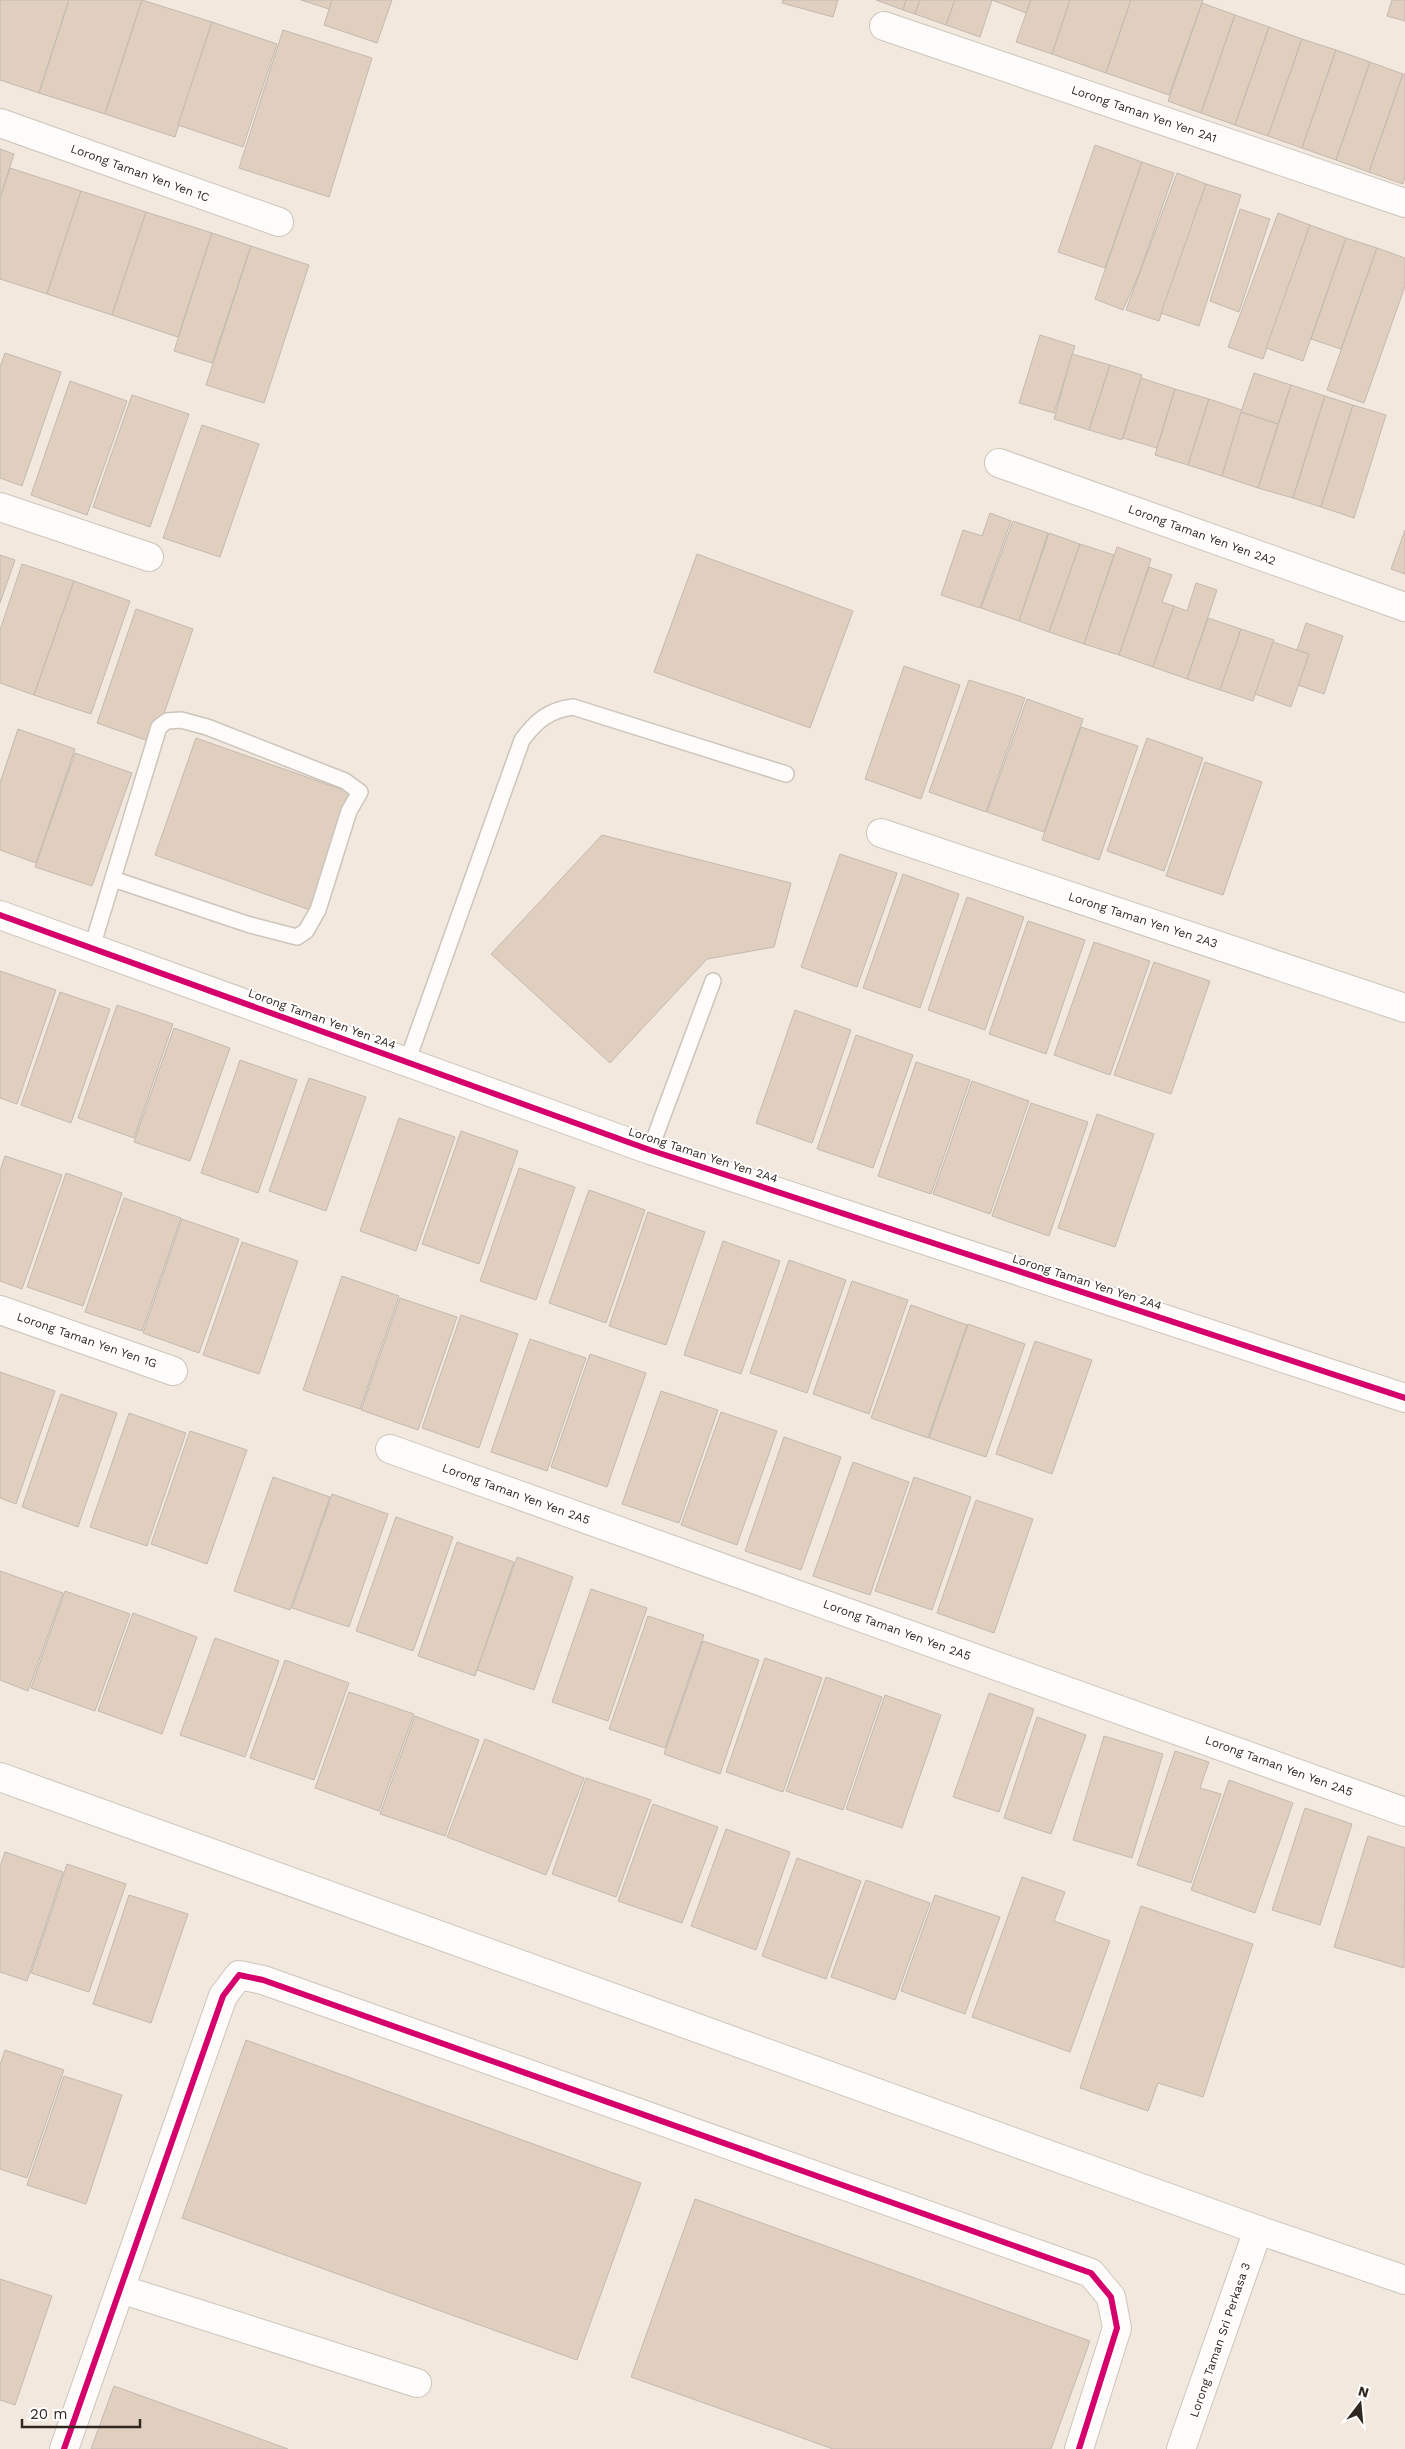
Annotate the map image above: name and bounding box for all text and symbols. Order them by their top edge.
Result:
street label: Lorong Taman Yen Yen 2A1 [1069,82,1219,146]
street label: Lorong Taman Yen Yen 1C [69,141,211,205]
street label: Lorong Taman Yen Yen 2A2 [1126,502,1278,568]
street label: Lorong Taman Yen Yen 2A3 [1067,889,1219,951]
street label: Lorong Taman Yen Yen 2A4 [246,986,398,1052]
street label: Lorong Taman Yen Yen 2A4 [626,1124,780,1186]
street label: Lorong Taman Yen Yen 2A4 [1010,1251,1164,1313]
street label: Lorong Taman Yen Yen 1G [15,1309,159,1371]
street label: Lorong Taman Yen Yen 2A5 [440,1461,592,1527]
street label: Lorong Taman Yen Yen 2A5 [821,1597,973,1663]
street label: Lorong Taman Yen Yen 2A5 [1203,1733,1355,1799]
street label: Lorong Taman Sri Perkasa 3 [1187,2261,1253,2419]
north arrow [1335,2379,1385,2429]
text: N [1356,2382,1371,2401]
scale bar [22,2396,140,2428]
text: 20 m [30,2405,68,2423]

